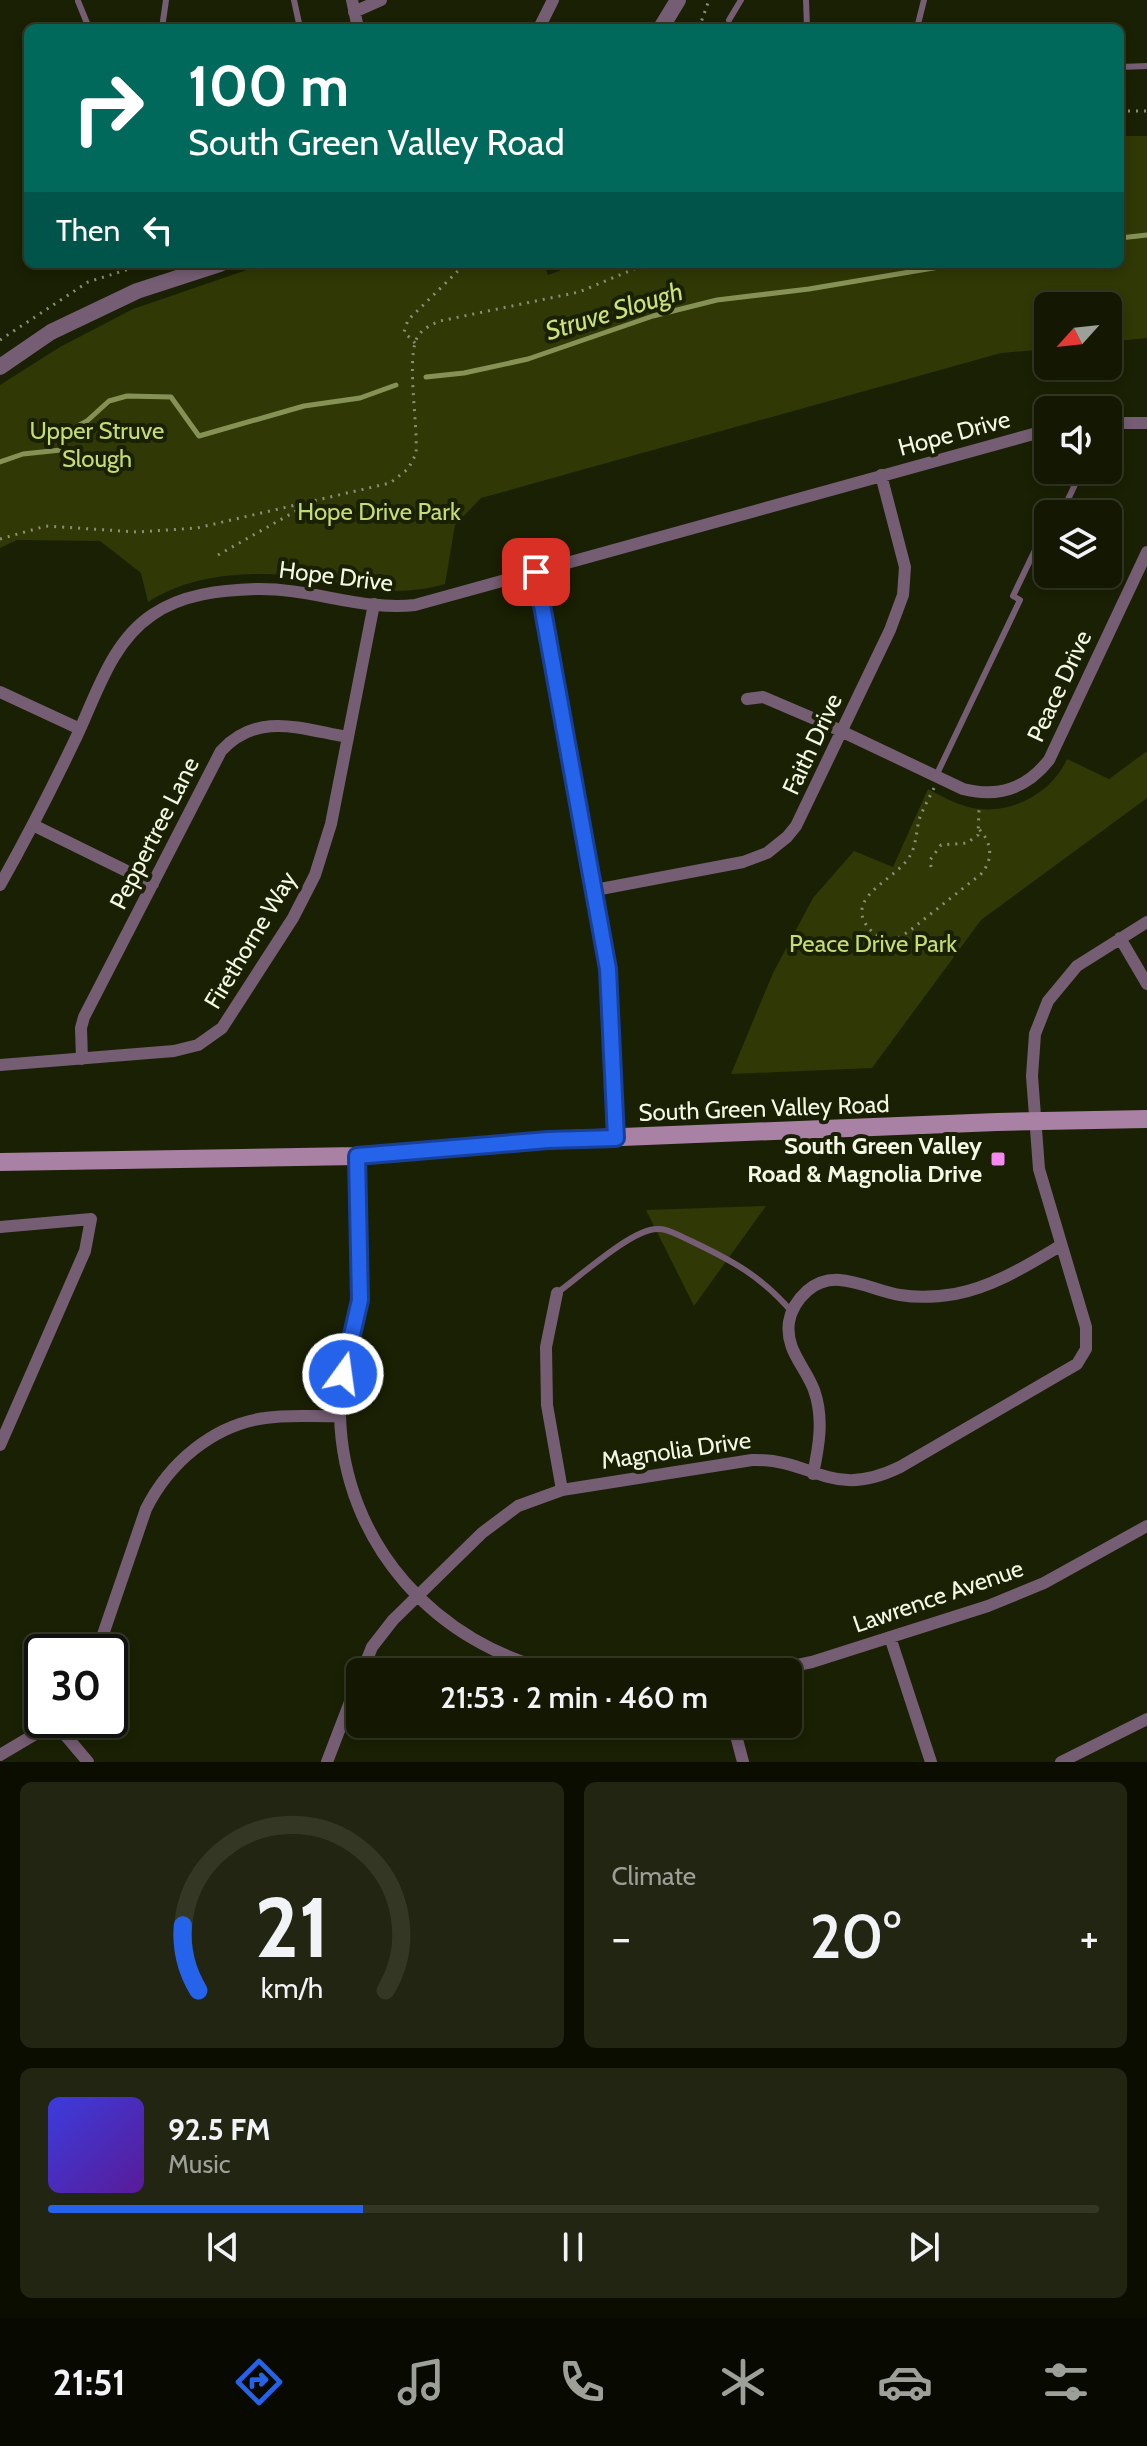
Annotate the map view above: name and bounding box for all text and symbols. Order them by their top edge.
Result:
text: 100 m [188,52,349,120]
icon: right [56,56,160,160]
text: South Green Valley Road [188,120,565,164]
icon: left [136,208,180,252]
text: Then [56,212,120,249]
water label: Struve Slough [541,275,687,347]
north arrow [1034,292,1122,380]
map controls [1034,292,1122,588]
button: sound [1034,396,1122,484]
street label: Hope Drive [895,404,1013,462]
park label: Upper Struve Slough [30,416,164,473]
park label: Hope Drive Park [297,497,461,526]
button: layers [1034,500,1122,588]
pin [502,538,570,606]
icon: arrive [514,550,558,594]
street label: Hope Drive [277,555,395,597]
street label: Peace Drive [1021,626,1097,746]
street label: Faith Drive [776,689,848,799]
street label: Peppertree Lane [103,752,205,914]
street label: Firethorne Way [198,866,302,1014]
park label: Peace Drive Park [789,929,957,958]
street label: South Green Valley Road [638,1089,890,1127]
place label: South Green Valley Road & Magnolia Drive [747,1131,982,1188]
marker: South Green Valley Road & Magnolia Drive [989,1150,1007,1168]
position arrow [301,1332,385,1416]
street label: Magnolia Drive [599,1425,753,1475]
street label: Lawrence Avenue [849,1553,1027,1639]
speed limit sign: 30 [24,1634,128,1738]
text: 21:53 · 2 min · 460 m [440,1679,708,1716]
text: Climate [612,1860,696,1892]
text: 21 [254,1877,329,1978]
text: 20° [810,1900,901,1973]
text: − [612,1911,631,1964]
text: + [1080,1911,1099,1964]
text: km/h [260,1970,323,2005]
text: 92.5 FM [168,2111,271,2148]
text: Music [168,2148,231,2180]
icon: previous [201,2225,245,2269]
icon: pause [551,2225,595,2269]
icon: next [902,2225,946,2269]
icon: directions [231,2354,287,2410]
icon: music [393,2354,449,2410]
icon: phone [554,2354,610,2410]
icon: climate [715,2354,771,2410]
icon: car [877,2354,933,2410]
icon: filters [1038,2354,1094,2410]
text: 21:51 [53,2360,126,2404]

